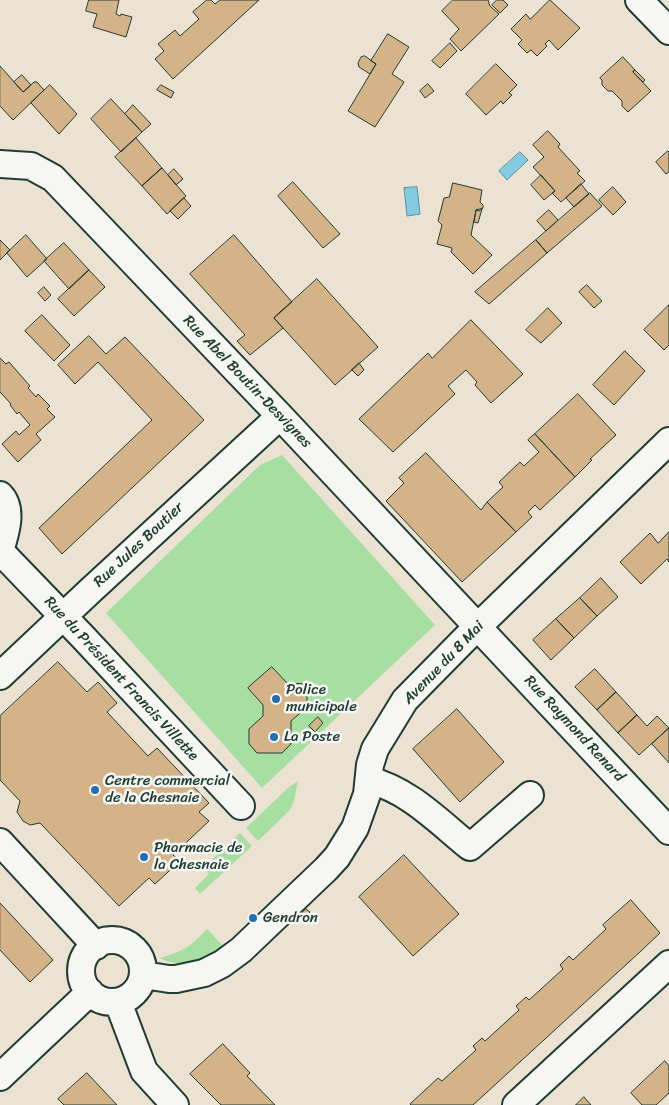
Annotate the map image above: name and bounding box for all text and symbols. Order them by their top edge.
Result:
street label: Rue Abel Boutin-Desvignes [179,312,315,452]
street label: Rue Jules Boutier [90,499,188,591]
street label: Rue du Président Francis Villette [40,593,202,765]
street label: Avenue du 8 Mai [400,618,488,708]
street label: Rue Raymond Renard [520,672,628,786]
place label: Police municipale [286,681,357,716]
marker: Police municipale [270,693,282,705]
place label: La Poste [284,728,340,746]
marker: La Poste [268,731,280,743]
place label: Centre commercial de la Chesnaie [105,772,230,807]
marker: Centre commercial de la Chesnaie [89,784,101,796]
place label: Pharmacie de la Chesnaie [154,839,243,874]
marker: Pharmacie de la Chesnaie [138,851,150,863]
place label: Gendron [263,909,318,927]
marker: Gendron [247,912,259,924]

